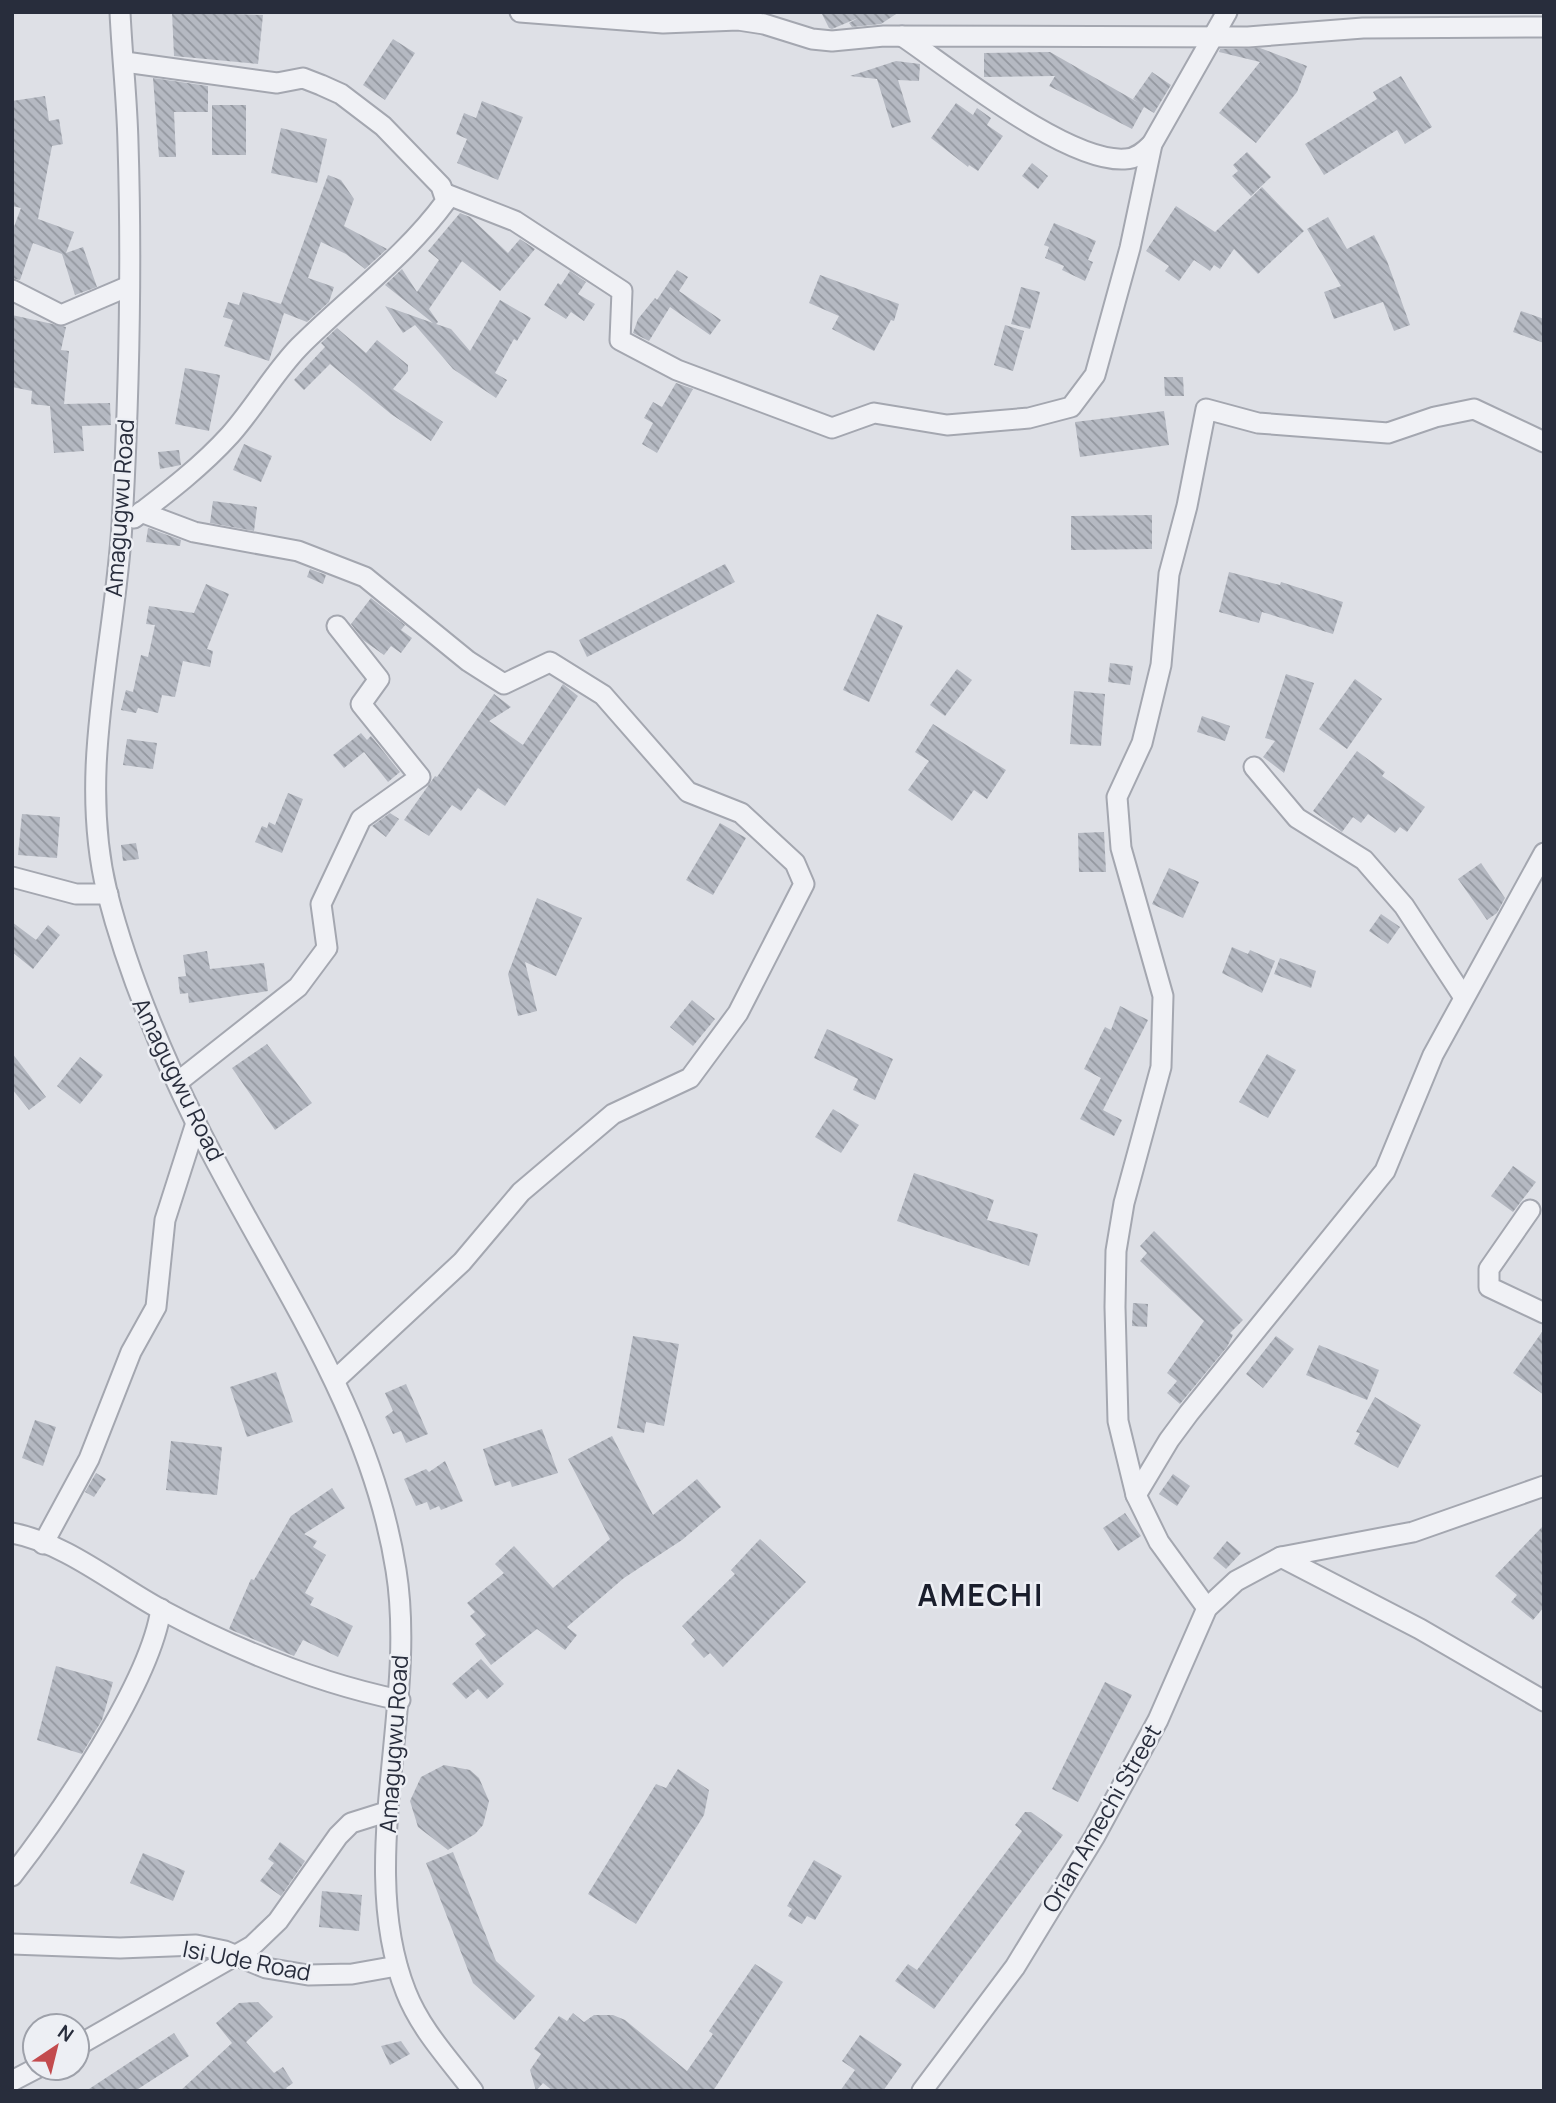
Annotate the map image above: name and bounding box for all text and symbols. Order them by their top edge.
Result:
street label: Amagugwu Road [97,418,141,598]
street label: Amagugwu Road [126,992,232,1166]
district label: AMECHI [918,1574,1044,1615]
street label: Amagugwu Road [371,1654,415,1834]
street label: Orian Amechi Street [1034,1718,1168,1918]
street label: Isi Ude Road [180,1932,314,1988]
north arrow [21,2012,91,2082]
text: N [53,2019,79,2048]

